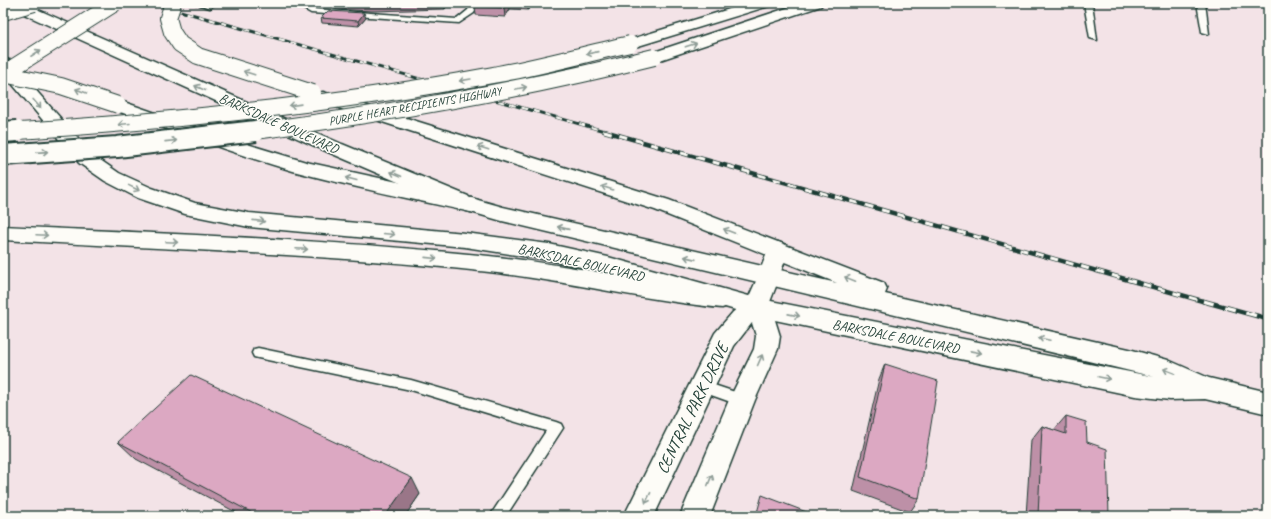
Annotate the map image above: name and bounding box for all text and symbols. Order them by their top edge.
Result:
one-way arrow [684,41,697,48]
one-way arrow [30,49,41,57]
one-way arrow [586,50,599,57]
one-way arrow [243,69,256,76]
one-way arrow [459,76,472,84]
one-way arrow [195,83,207,91]
street label: PURPLE HEART RECIPIENTS HIGHWAY [327,83,505,129]
one-way arrow [514,84,527,92]
one-way arrow [76,87,88,95]
street label: BARKSDALE BOULEVARD [216,89,342,158]
one-way arrow [32,98,41,109]
one-way arrow [288,101,301,109]
one-way arrow [118,120,131,128]
one-way arrow [164,137,177,145]
one-way arrow [477,144,490,151]
one-way arrow [35,149,48,156]
one-way arrow [391,170,403,177]
one-way arrow [345,175,358,182]
one-way arrow [601,184,614,191]
one-way arrow [128,185,140,192]
one-way arrow [252,218,265,225]
one-way arrow [557,224,570,231]
one-way arrow [724,227,736,235]
one-way arrow [382,230,395,237]
one-way arrow [35,231,48,238]
one-way arrow [165,239,178,246]
street label: BARKSDALE BOULEVARD [516,240,646,285]
one-way arrow [295,246,308,253]
one-way arrow [684,253,697,261]
one-way arrow [424,254,437,262]
one-way arrow [845,275,857,283]
one-way arrow [787,311,800,319]
street label: BARKSDALE BOULEVARD [831,316,962,357]
one-way arrow [1037,334,1050,342]
street label: CENTRAL PARK DRIVE [652,337,734,477]
one-way arrow [970,348,983,356]
one-way arrow [757,355,765,367]
one-way arrow [1164,367,1176,375]
one-way arrow [1097,375,1110,383]
one-way arrow [706,474,714,486]
one-way arrow [644,491,651,503]

